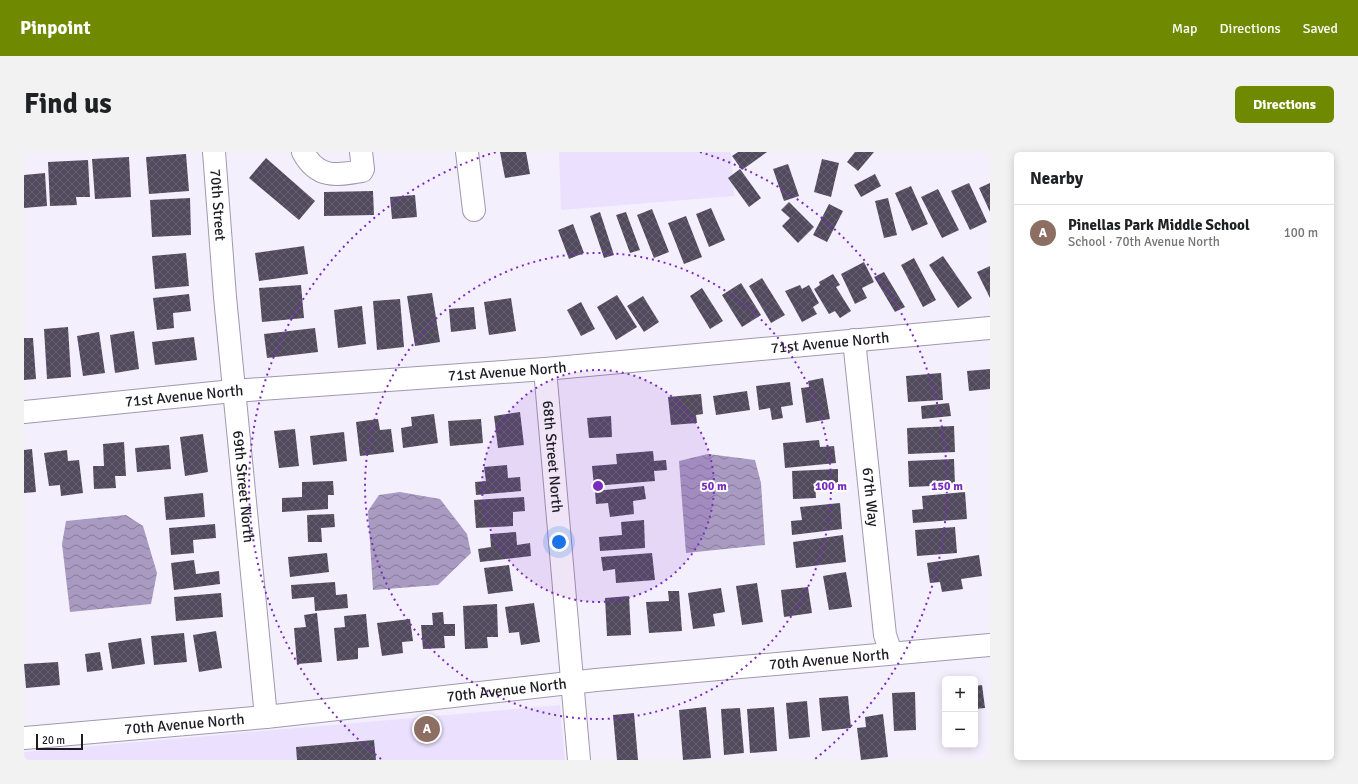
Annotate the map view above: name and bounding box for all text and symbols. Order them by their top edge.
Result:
text: Pinpoint [20,16,91,40]
text: Map [1172,20,1198,37]
text: Directions [1220,20,1281,37]
text: Saved [1303,20,1338,37]
button: Directions [1235,86,1334,123]
text: Find us [24,87,112,121]
street label: 70th Street [206,168,230,241]
text: Nearby [1030,168,1083,189]
text: Pinellas Park Middle School [1068,216,1250,234]
text: A [1039,225,1047,241]
text: 100 m [1284,225,1318,241]
text: School · 70th Avenue North [1068,234,1220,250]
street label: 71st Avenue North [770,328,890,357]
street label: 71st Avenue North [447,358,567,385]
street label: 71st Avenue North [124,381,244,411]
street label: 68th Street North [539,400,566,514]
street label: 69th Street North [229,430,258,544]
street label: 67th Way [858,467,883,528]
centre of rings [591,479,605,493]
text: 50 m [701,479,727,494]
text: 100 m [815,479,847,494]
text: 150 m [931,479,963,494]
your location [549,532,569,552]
street label: 70th Avenue North [768,645,890,674]
street label: 70th Avenue North [446,674,567,706]
map controls [942,676,978,748]
button: + [942,676,978,712]
street label: 70th Avenue North [124,710,245,738]
button: − [942,712,978,748]
pin: A [414,714,440,744]
scale bar [36,732,83,751]
text: 20 m [42,734,65,747]

